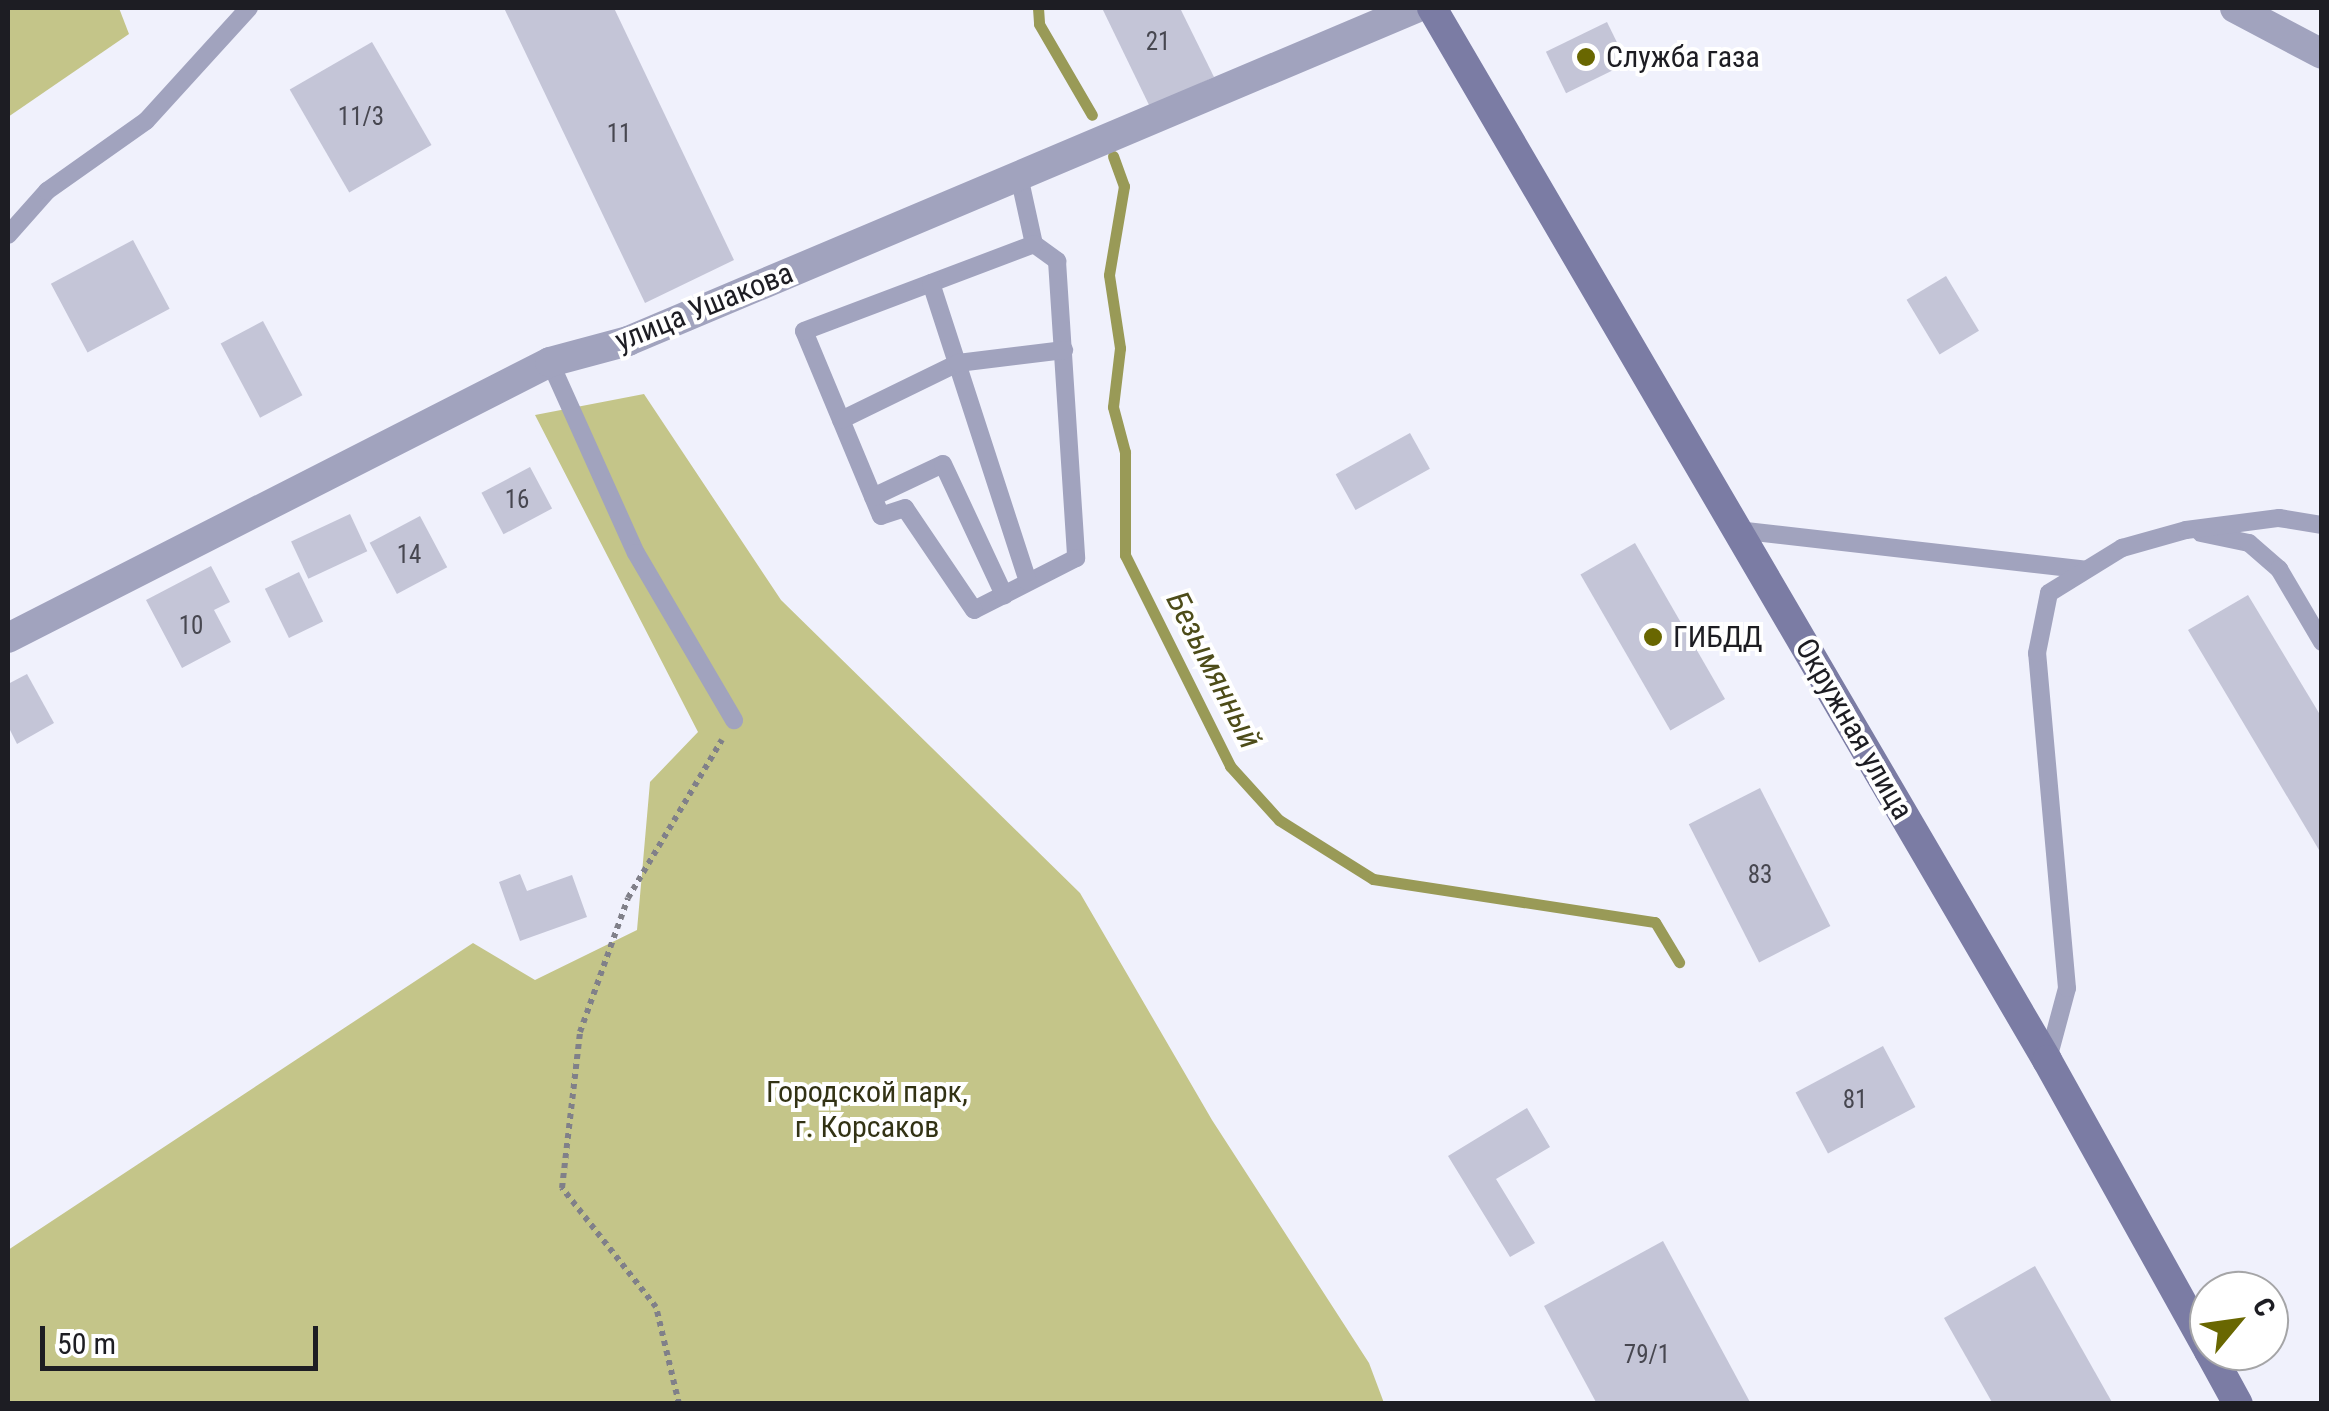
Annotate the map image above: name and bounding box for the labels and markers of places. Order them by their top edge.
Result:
place label: Служба газа [1606,39,1760,75]
marker: Служба газа [1575,46,1597,68]
place label: ГИБДД [1673,619,1763,655]
marker: ГИБДД [1642,626,1664,648]

